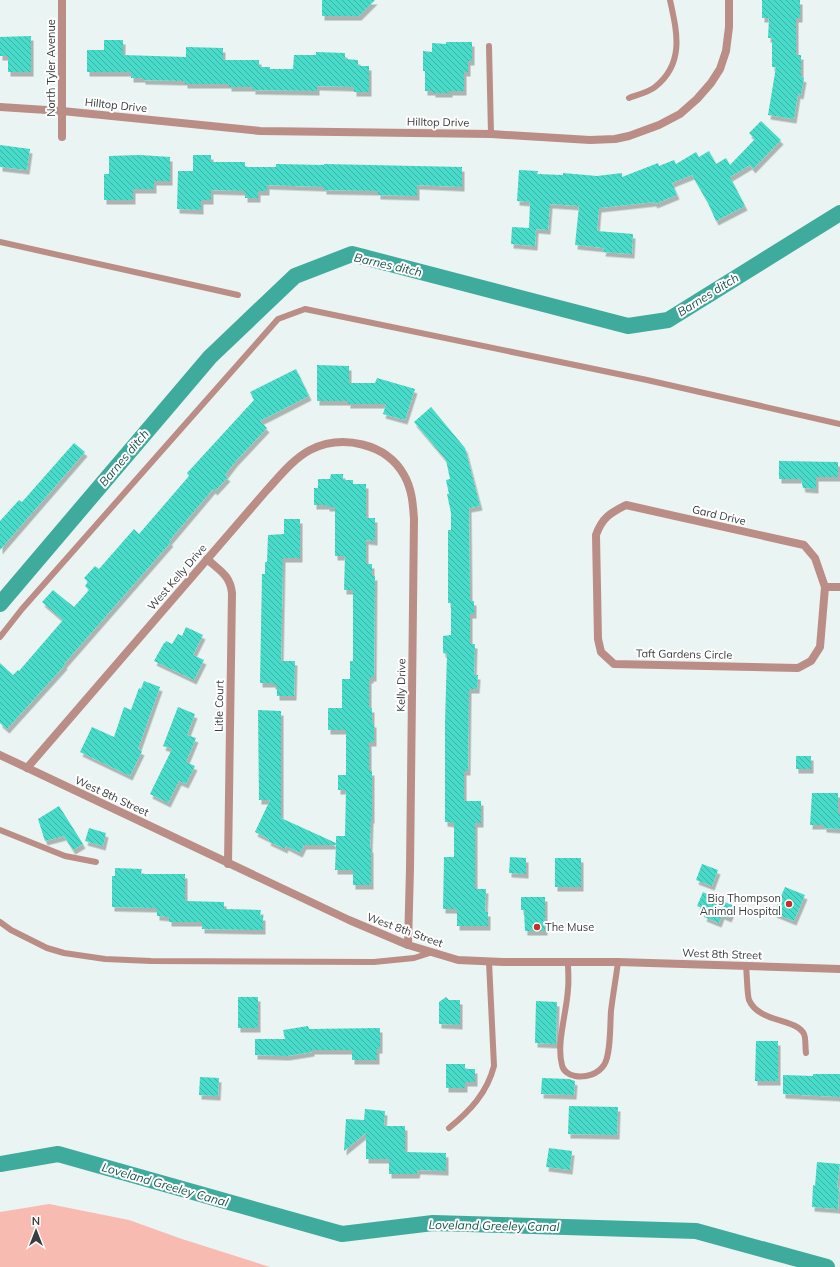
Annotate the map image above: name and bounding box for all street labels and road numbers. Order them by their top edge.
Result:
street label: North Tyler Avenue [44,19,58,117]
street label: Hilltop Drive [84,95,148,115]
street label: Hilltop Drive [407,114,469,130]
street label: Gard Drive [691,502,747,528]
street label: West Kelly Drive [144,541,210,613]
street label: Taft Gardens Circle [636,646,732,662]
street label: Kelly Drive [394,658,408,712]
street label: Litle Court [212,680,226,732]
street label: West 8th Street [73,773,151,819]
street label: West 8th Street [365,910,445,950]
street label: West 8th Street [682,946,762,962]

